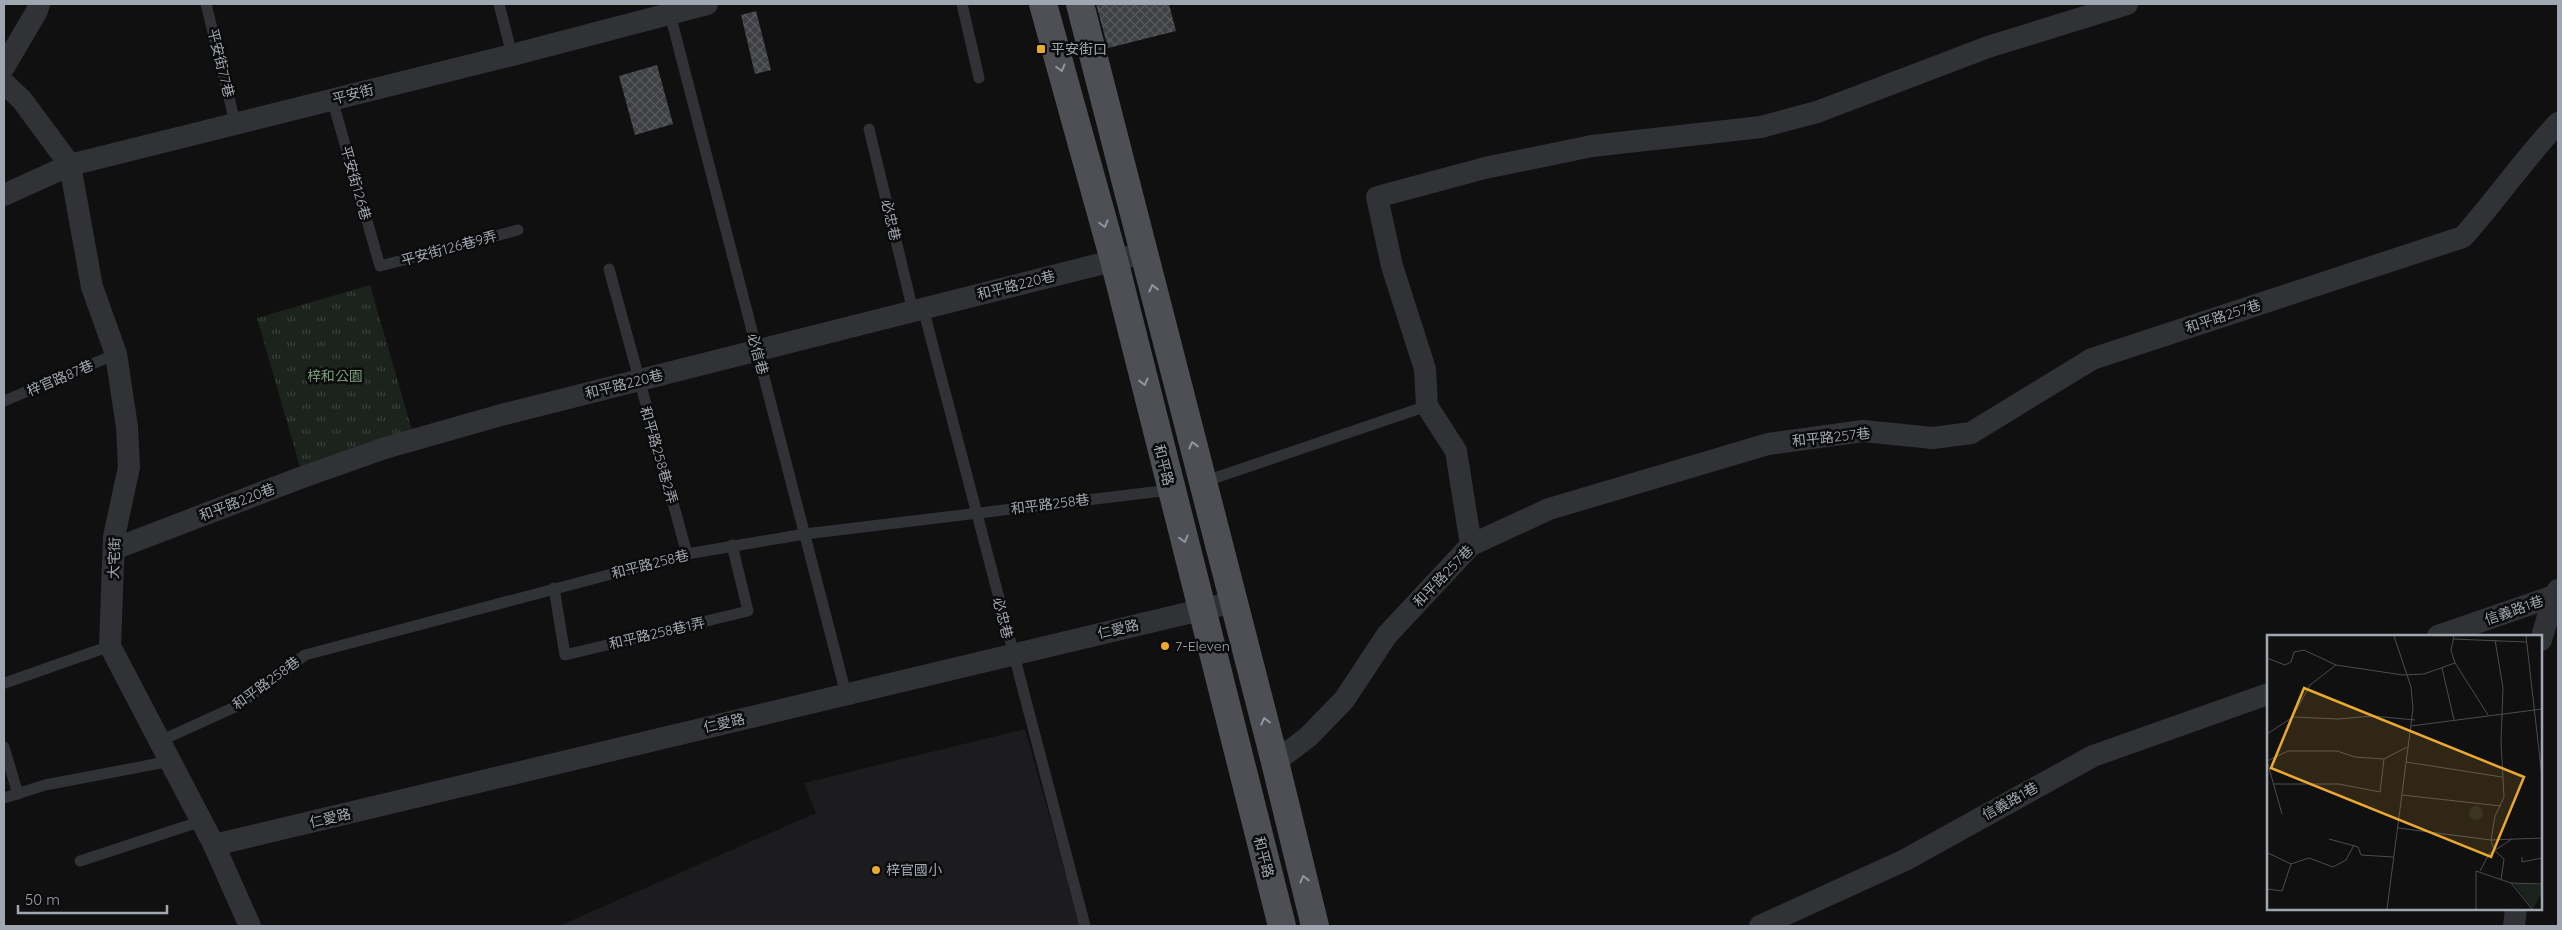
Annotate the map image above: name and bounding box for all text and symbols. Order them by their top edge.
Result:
street label: 平安街77巷 [204,27,238,99]
place label: 平安街口 [1051,40,1107,58]
marker: 平安街口 [1035,43,1047,55]
one-way arrow [1055,63,1066,72]
street label: 平安街 [330,80,376,108]
street label: 平安街126巷 [337,144,375,222]
street label: 必忠巷 [878,198,904,242]
one-way arrow [1098,220,1109,229]
street label: 平安街126巷9弄 [399,227,499,269]
street label: 和平路220巷 [975,267,1057,303]
one-way arrow [1148,283,1159,292]
street label: 和平路257巷 [2183,295,2263,337]
street label: 必信巷 [744,331,772,377]
street label: 梓官路87巷 [24,356,96,400]
street label: 和平路220巷 [583,366,665,402]
park label: 梓和公園 [307,367,363,385]
one-way arrow [1138,377,1149,386]
street label: 和平路258巷2弄 [636,404,682,506]
street label: 和平路257巷 [1791,424,1871,450]
street label: 和平路 [1150,442,1178,488]
one-way arrow [1189,442,1199,450]
street label: 和平路220巷 [197,479,277,525]
street label: 和平路258巷 [1010,490,1090,518]
one-way arrow [1178,535,1189,544]
street label: 大宅街 [104,537,124,579]
street label: 和平路257巷 [1409,541,1477,611]
street label: 和平路258巷 [610,546,690,582]
street label: 信義路1巷 [2482,592,2546,628]
street label: 必忠巷 [989,595,1017,641]
street label: 和平路258巷1弄 [607,613,707,653]
street label: 仁愛路 [1096,616,1140,642]
inset map [2267,635,2542,910]
place label: 7-Eleven [1175,637,1230,655]
marker: 7-Eleven [1159,640,1171,652]
street label: 和平路258巷 [229,653,303,713]
street label: 仁愛路 [702,710,746,736]
one-way arrow [1260,718,1270,726]
street label: 信義路1巷 [1979,778,2041,824]
street label: 仁愛路 [308,805,352,831]
street label: 和平路 [1250,834,1278,880]
place label: 梓官國小 [886,861,942,879]
marker: 梓官國小 [870,864,882,876]
one-way arrow [1299,875,1309,883]
scale bar [18,882,166,914]
text: 50 m [25,890,60,909]

